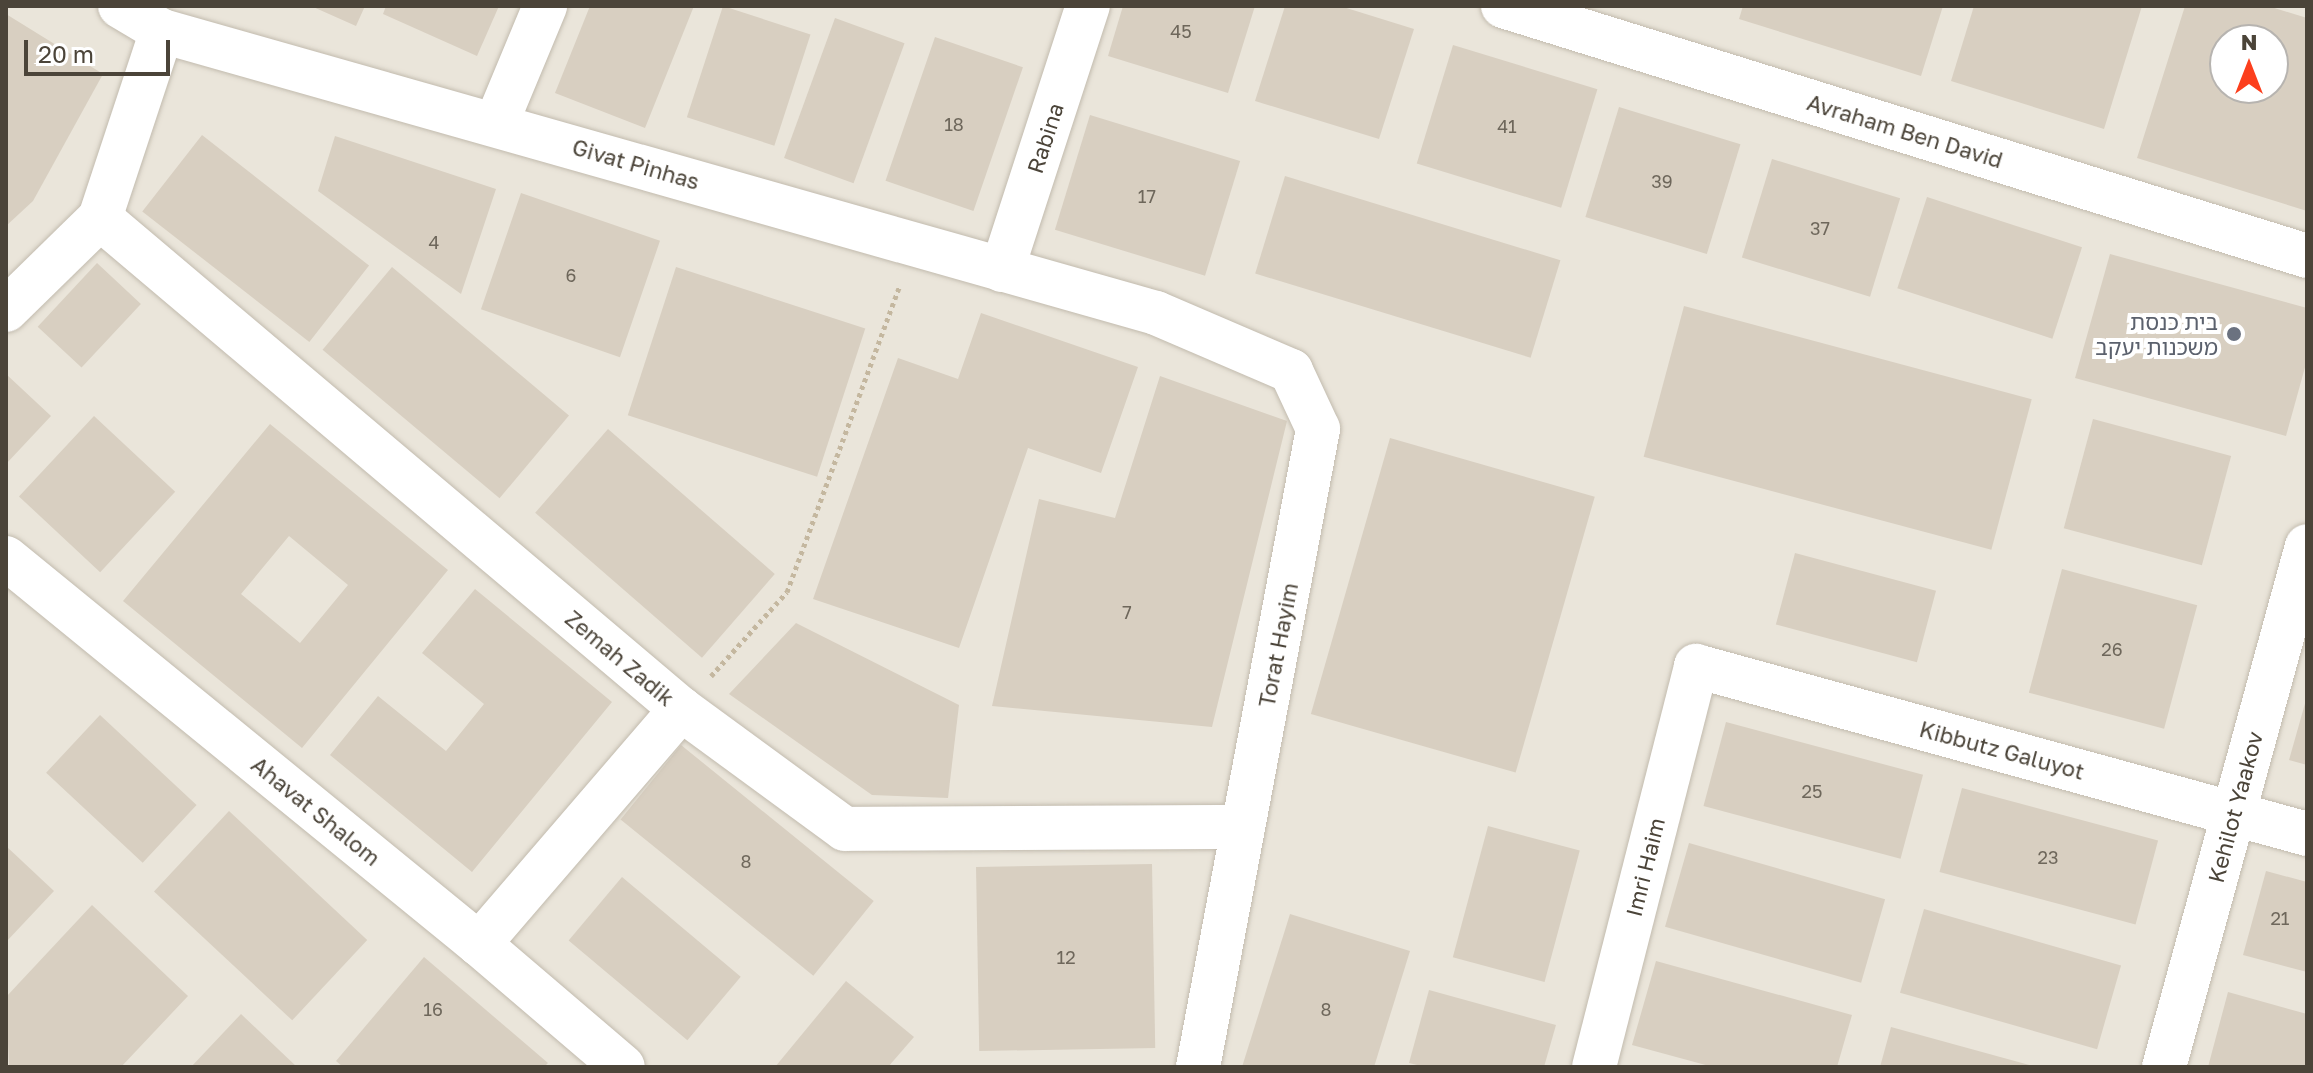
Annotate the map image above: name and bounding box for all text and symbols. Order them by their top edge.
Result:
house number: 45 [1170,20,1192,42]
scale bar [28,24,174,74]
north arrow [2209,24,2289,104]
text: N [2241,28,2257,55]
text: 20 m [38,39,94,68]
street label: Avraham Ben David [1804,89,2006,173]
street label: Rabina [1021,99,1069,177]
house number: 18 [944,113,964,135]
house number: 41 [1497,115,1517,137]
street label: Givat Pinhas [569,133,703,195]
house number: 39 [1651,170,1673,192]
house number: 17 [1138,185,1156,207]
house number: 37 [1810,217,1830,239]
house number: 4 [429,231,439,253]
house number: 6 [566,264,576,286]
place label: בית כנסת משכנות יעקב [2095,308,2218,360]
marker: בית כנסת משכנות יעקב [2225,325,2243,343]
street label: Torat Hayim [1253,581,1303,709]
house number: 7 [1122,601,1132,623]
street label: Zemah Zadik [560,605,680,711]
house number: 26 [2101,638,2123,660]
street label: Kibbutz Galuyot [1917,715,2087,785]
street label: Kehilot Yaakov [2202,728,2268,886]
street label: Ahavat Shalom [246,751,386,871]
house number: 25 [1802,780,1822,802]
street label: Imri Haim [1620,815,1670,919]
house number: 23 [2038,846,2058,868]
house number: 8 [741,850,751,872]
house number: 21 [2270,907,2290,929]
house number: 12 [1056,946,1076,968]
house number: 16 [423,998,443,1020]
house number: 8 [1321,998,1331,1020]

